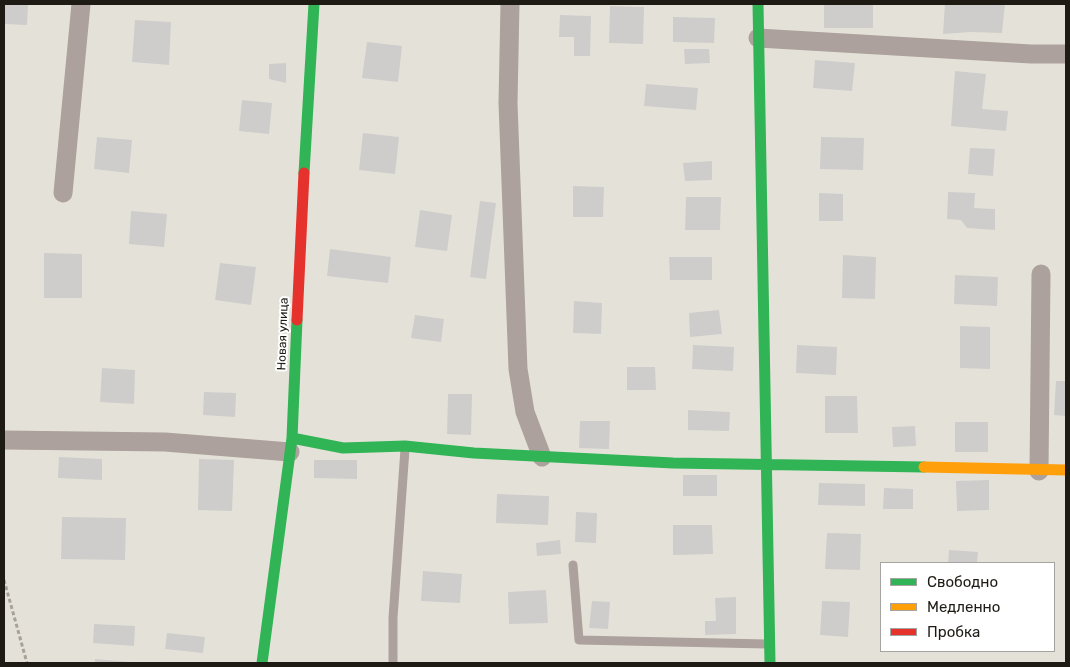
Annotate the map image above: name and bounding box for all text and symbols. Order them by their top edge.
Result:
street label: Новая улица [275,297,291,371]
legend [880,562,1055,652]
text: Свободно [927,573,998,591]
text: Медленно [927,598,1000,616]
text: Пробка [927,623,980,641]

